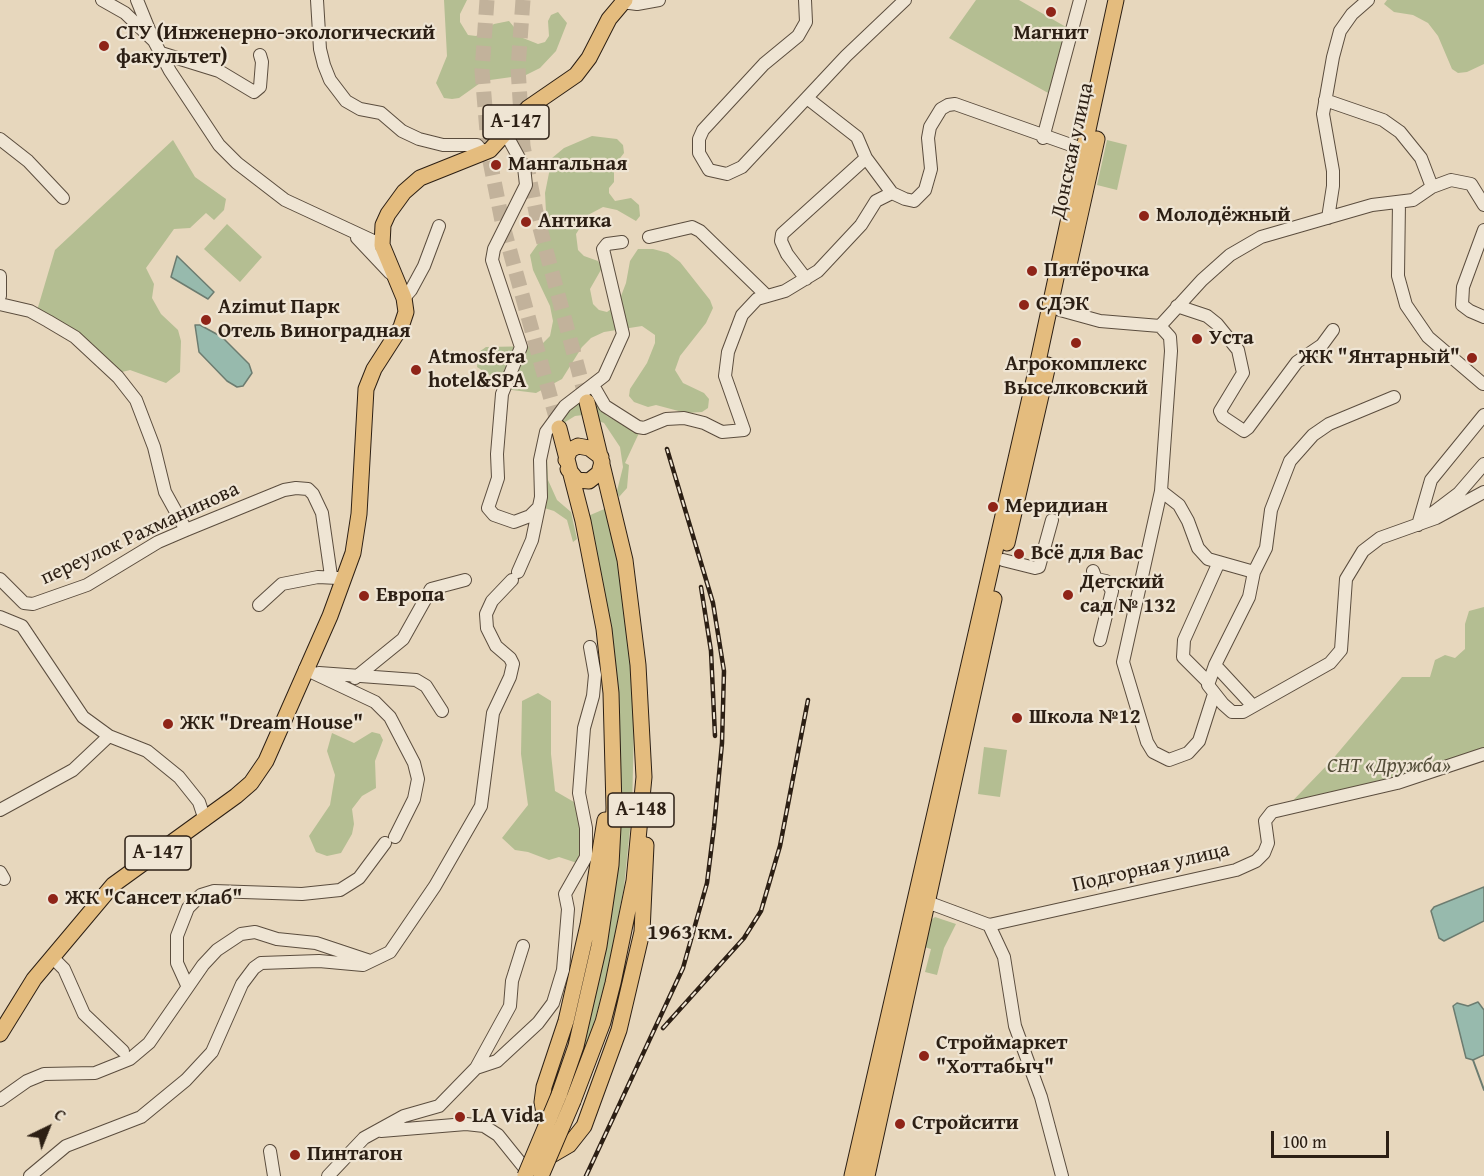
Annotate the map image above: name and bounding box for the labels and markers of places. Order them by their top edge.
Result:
marker: Магнит [1044,5,1058,19]
place label: СГУ (Инженерно-экологический факультет) [116,21,435,71]
place label: Магнит [1013,21,1089,47]
marker: СГУ (Инженерно-экологический факультет) [97,39,111,53]
place label: Мангальная [508,152,627,178]
marker: Мангальная [489,158,503,172]
place label: Молодёжный [1156,203,1290,229]
place label: Антика [538,209,612,235]
marker: Молодёжный [1137,209,1151,223]
marker: Антика [519,215,533,229]
place label: Пятёрочка [1044,258,1149,284]
marker: Пятёрочка [1025,264,1039,278]
place label: СДЭК [1036,292,1089,318]
place label: Azimut Парк Отель Виноградная [218,295,411,345]
marker: СДЭК [1017,298,1031,312]
marker: Azimut Парк Отель Виноградная [199,313,213,327]
place label: Уста [1209,326,1254,352]
marker: Уста [1190,332,1204,346]
marker: Агрокомплекс Выселковский [1069,336,1083,350]
place label: Atmosfera hotel&SPA [428,345,526,395]
place label: ЖК "Янтарный" [1299,345,1460,371]
marker: ЖК "Янтарный" [1465,351,1479,365]
place label: Агрокомплекс Выселковский [1004,352,1148,402]
marker: Atmosfera hotel&SPA [409,363,423,377]
place label: Меридиан [1005,494,1108,520]
marker: Меридиан [986,500,1000,514]
place label: Всё для Вас [1031,541,1143,567]
marker: Всё для Вас [1012,547,1026,561]
place label: Детский сад № 132 [1080,570,1176,620]
place label: Европа [376,583,445,609]
marker: Детский сад № 132 [1061,588,1075,602]
marker: Европа [357,589,371,603]
place label: Школа №12 [1029,705,1141,731]
place label: ЖК "Dream House" [180,711,363,737]
marker: Школа №12 [1010,711,1024,725]
marker: ЖК "Dream House" [161,717,175,731]
place label: ЖК "Сансет клаб" [65,886,242,912]
marker: ЖК "Сансет клаб" [46,892,60,906]
place label: Строймаркет "Хоттабыч" [936,1031,1068,1081]
marker: Строймаркет "Хоттабыч" [917,1049,931,1063]
place label: LA Vida [472,1104,544,1130]
marker: LA Vida [453,1110,467,1124]
place label: Стройсити [912,1111,1019,1137]
marker: Стройсити [893,1117,907,1131]
place label: Пинтагон [307,1142,403,1168]
marker: Пинтагон [288,1148,302,1162]

